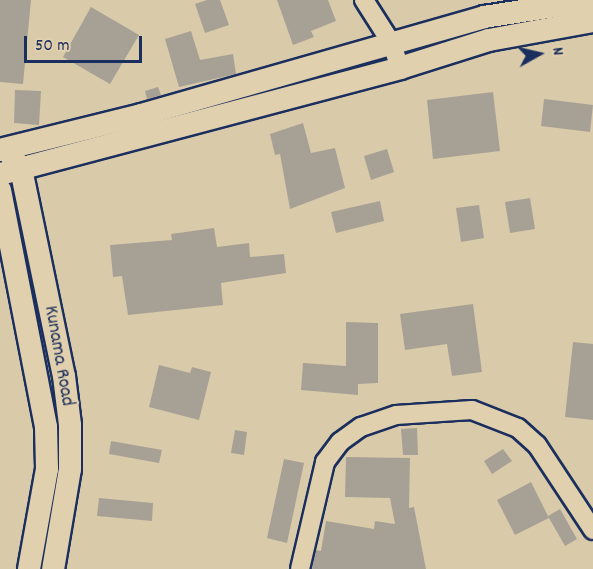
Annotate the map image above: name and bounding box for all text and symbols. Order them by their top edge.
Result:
scale bar [27,24,146,62]
north arrow [509,24,569,84]
text: 50 m [35,34,70,59]
text: N [545,46,569,57]
street label: Kunama Road [37,304,79,408]

